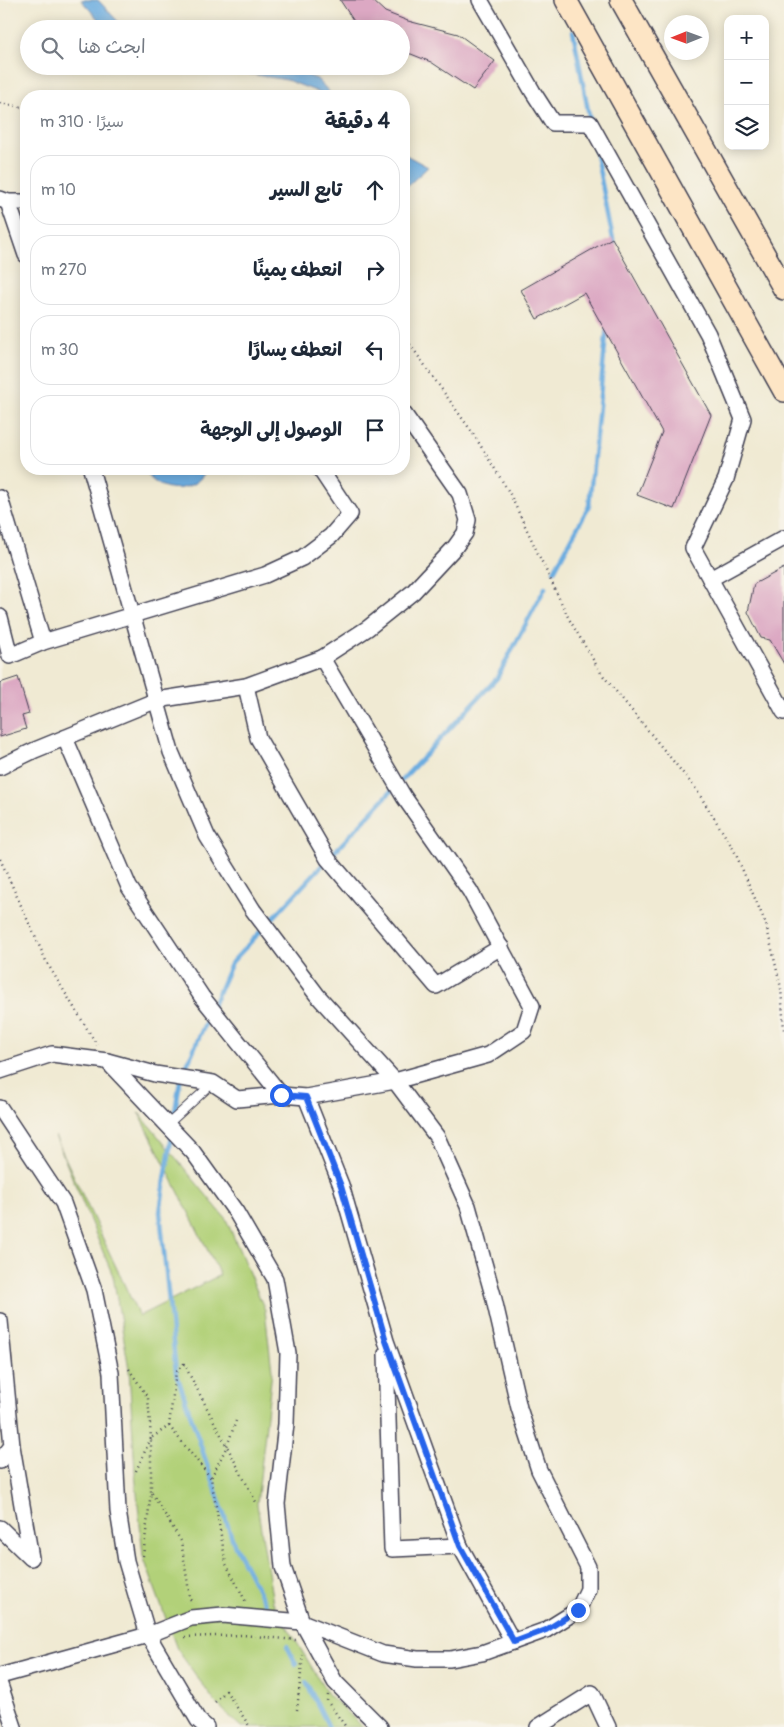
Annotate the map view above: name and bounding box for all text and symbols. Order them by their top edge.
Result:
north arrow [664,15,709,60]
map controls [724,15,769,150]
button: + [724,15,769,60]
search box [20,20,410,75]
icon: search [38,34,66,62]
text: ابحث هنا [78,35,146,59]
button: − [724,60,769,105]
button: layers [724,105,769,150]
text: 4 دقيقة [325,108,390,135]
text: سيرًا · 310 m [40,112,124,132]
icon: ahead [361,176,389,204]
text: تابع السير [270,178,342,202]
text: 10 m [41,180,76,200]
icon: right [361,256,389,284]
text: انعطف يمينًا [253,258,342,282]
text: 270 m [41,260,87,280]
icon: left [361,336,389,364]
text: انعطف يسارًا [248,338,342,362]
text: 30 m [41,340,79,360]
icon: arrive [361,416,389,444]
text: الوصول إلى الوجهة [200,418,342,442]
route start [270,1084,293,1107]
route end [567,1599,590,1622]

